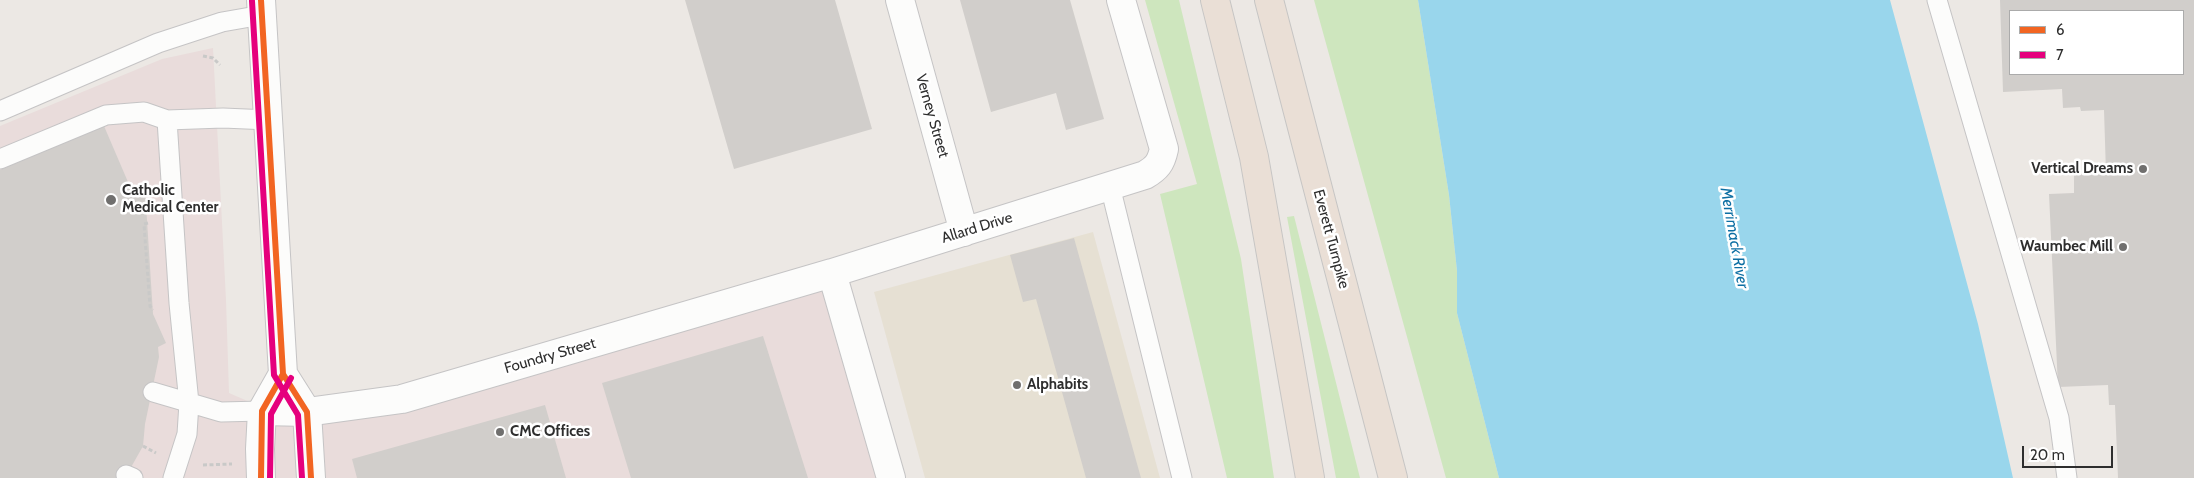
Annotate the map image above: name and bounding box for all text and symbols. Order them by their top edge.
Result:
legend [2009,10,2184,75]
text: 6 [2056,21,2065,39]
text: 7 [2056,46,2064,64]
street label: Verney Street [911,72,953,160]
place label: Vertical Dreams [2031,160,2133,178]
marker: Vertical Dreams [2137,163,2149,175]
place label: Catholic Medical Center [122,182,219,217]
water label: Merrimack River [1716,186,1752,290]
street label: Everett Turnpike [1309,187,1353,291]
marker: Catholic Medical Center [104,193,118,207]
street label: Allard Drive [939,209,1015,247]
place label: Waumbec Mill [2020,238,2113,256]
marker: Waumbec Mill [2117,241,2129,253]
street label: Foundry Street [502,334,598,378]
place label: Alphabits [1027,376,1088,394]
marker: Alphabits [1011,379,1023,391]
place label: CMC Offices [510,423,590,441]
marker: CMC Offices [494,426,506,438]
scale bar [2024,436,2115,468]
text: 20 m [2030,446,2065,464]

